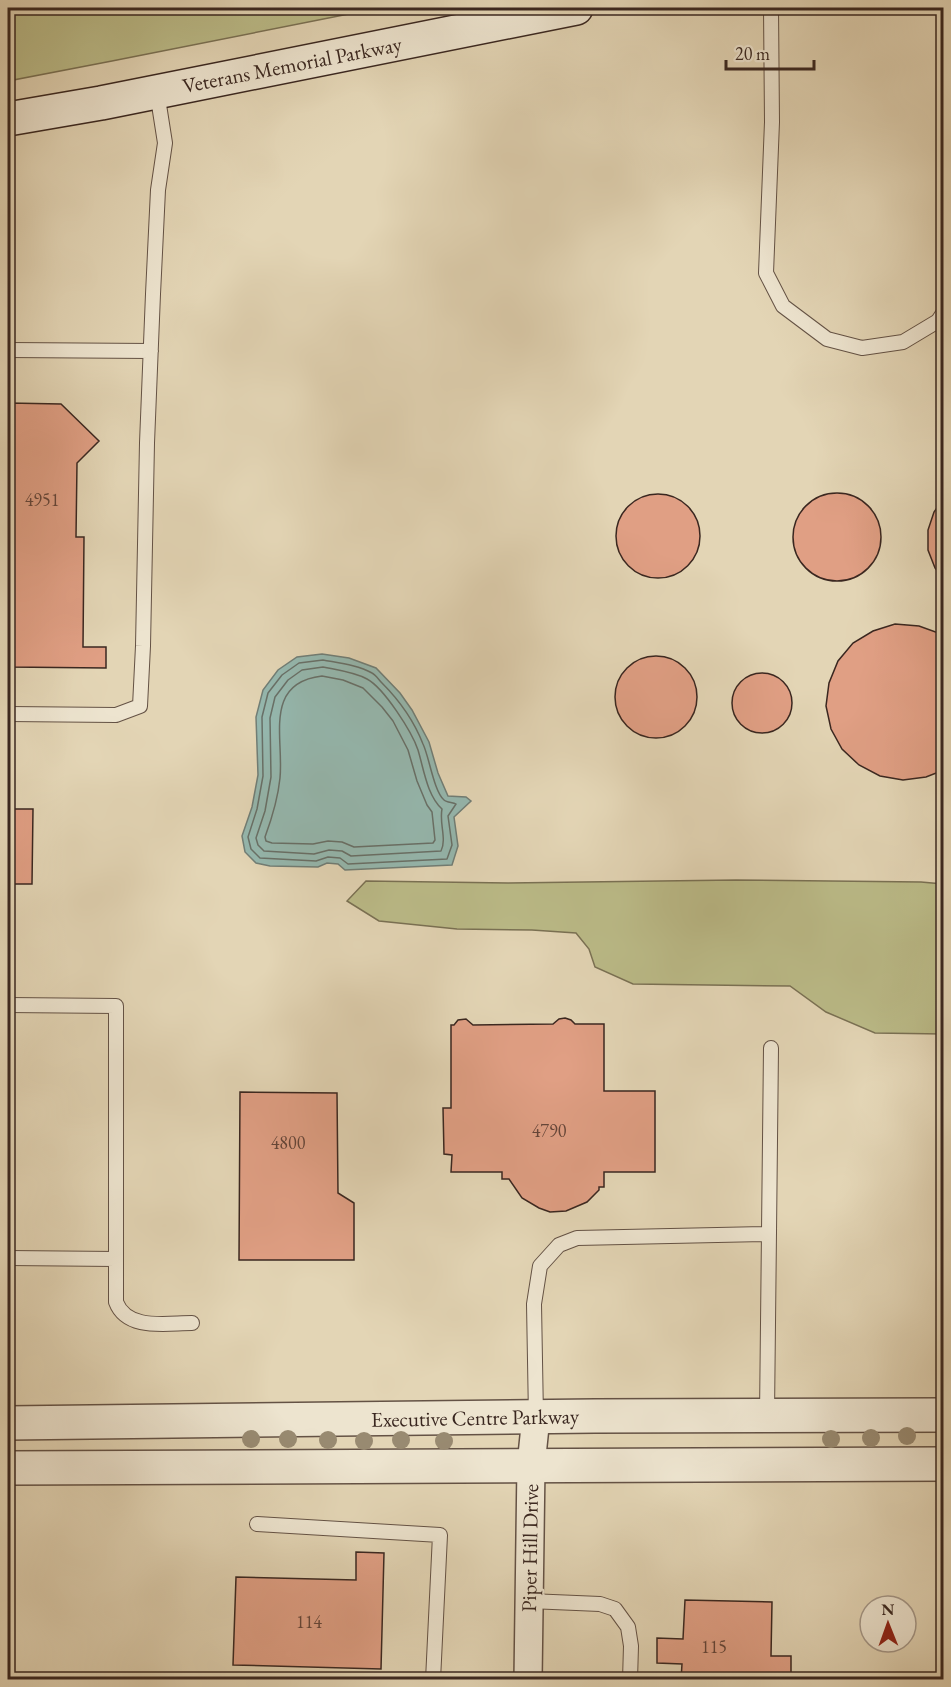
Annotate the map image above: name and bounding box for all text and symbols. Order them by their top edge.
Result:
street label: Veterans Memorial Parkway [180,30,405,99]
scale bar [726,33,814,71]
text: 20 m [735,42,770,65]
house number: 4951 [25,488,59,511]
house number: 4790 [532,1119,567,1142]
house number: 4800 [271,1131,306,1154]
street label: Executive Centre Parkway [371,1402,580,1433]
street label: Piper Hill Drive [515,1484,544,1612]
north arrow [858,1594,918,1654]
text: N [881,1599,894,1620]
house number: 114 [296,1610,322,1633]
house number: 115 [701,1635,727,1658]

